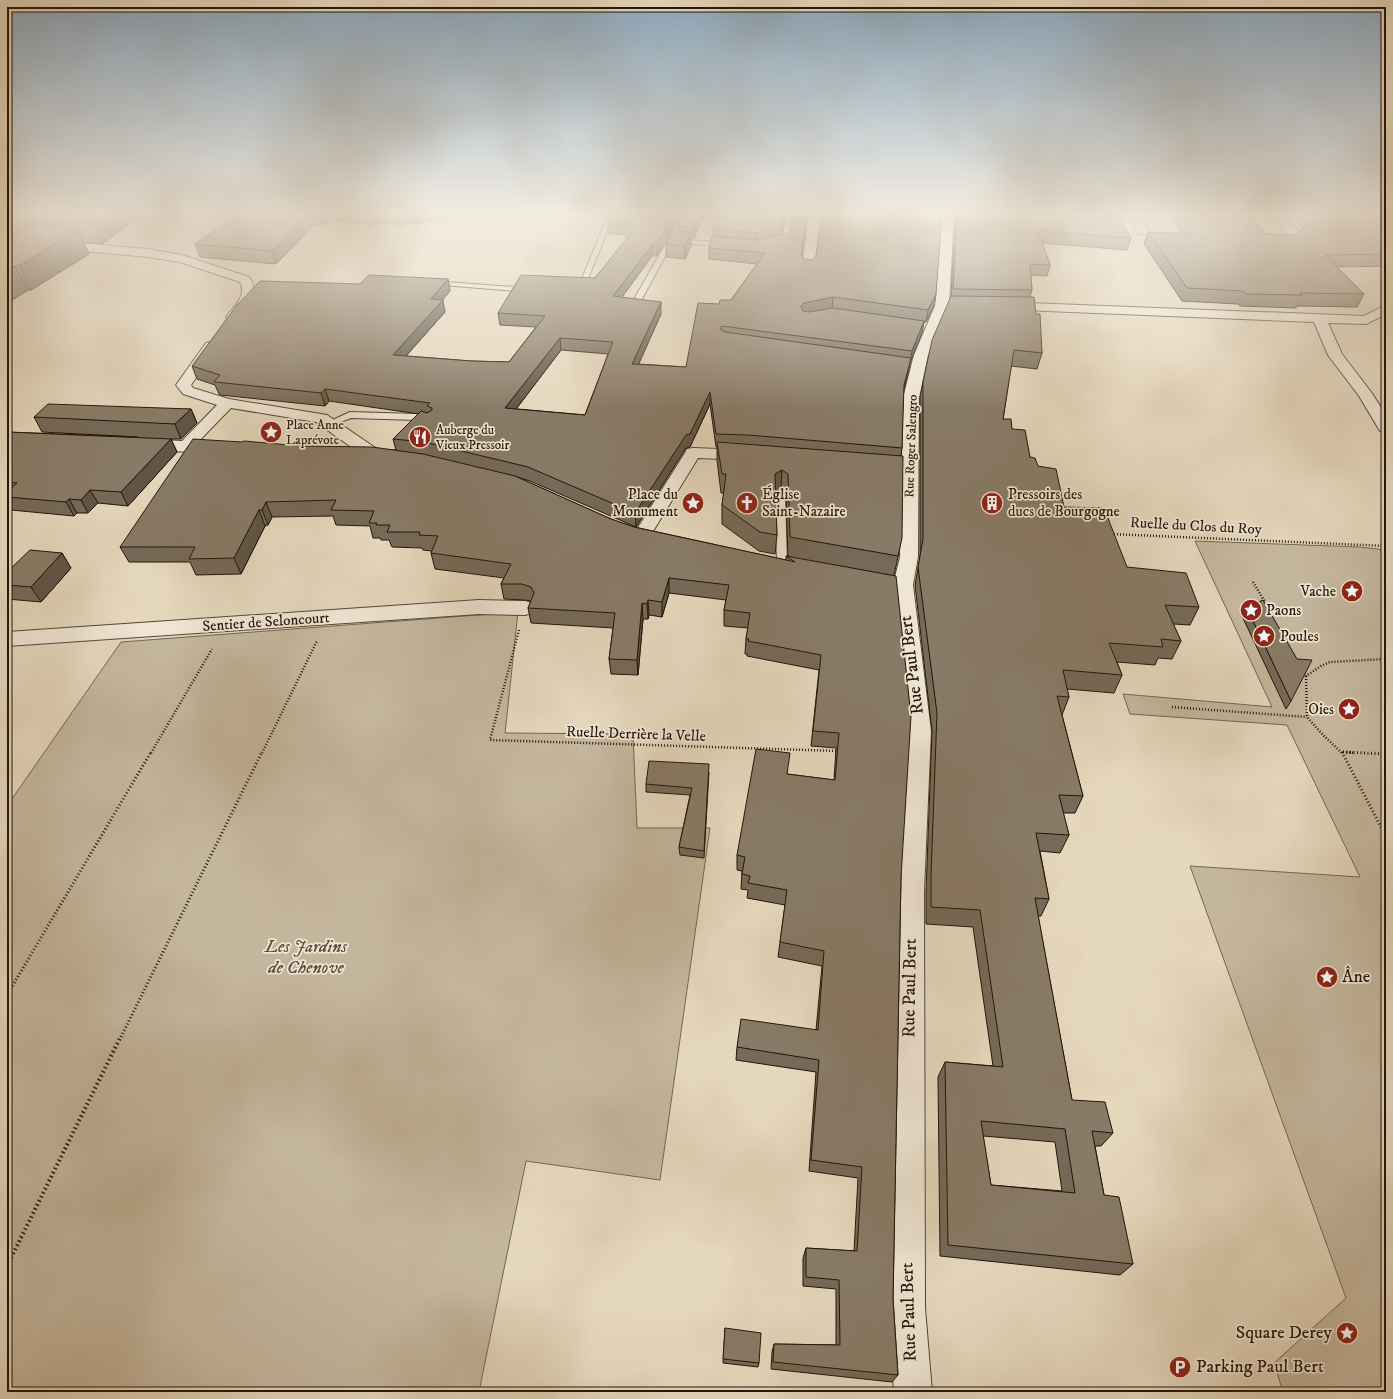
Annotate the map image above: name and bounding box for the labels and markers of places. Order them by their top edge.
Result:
place label: Place Anne Laprévote [286,417,344,448]
place icon: Place Anne Laprévote [258,419,284,445]
place label: Auberge du Vieux Pressoir [435,422,509,453]
restaurant icon: Auberge du Vieux Pressoir [407,424,433,450]
place label: Place du Monument [612,485,678,521]
place label: Église Saint-Nazaire [762,485,846,521]
place label: Pressoirs des ducs de Bourgogne [1008,485,1120,521]
place icon: Place du Monument [680,490,706,516]
church icon: Église Saint-Nazaire [734,490,760,516]
building icon: Pressoirs des ducs de Bourgogne [979,490,1005,516]
place icon: Vache [1339,578,1365,604]
place label: Vache [1300,582,1336,601]
place icon: Paons [1238,597,1264,623]
place label: Paons [1266,601,1301,620]
place icon: Poules [1251,623,1277,649]
place label: Poules [1280,627,1319,646]
place icon: Oies [1336,696,1362,722]
place label: Oies [1308,700,1334,719]
place icon: Âne [1314,964,1340,990]
place label: Âne [1342,965,1370,988]
place icon: Square Derey [1334,1320,1360,1346]
place label: Square Derey [1236,1322,1332,1344]
parking icon: Parking Paul Bert [1167,1354,1193,1380]
place label: Parking Paul Bert [1196,1356,1324,1378]

